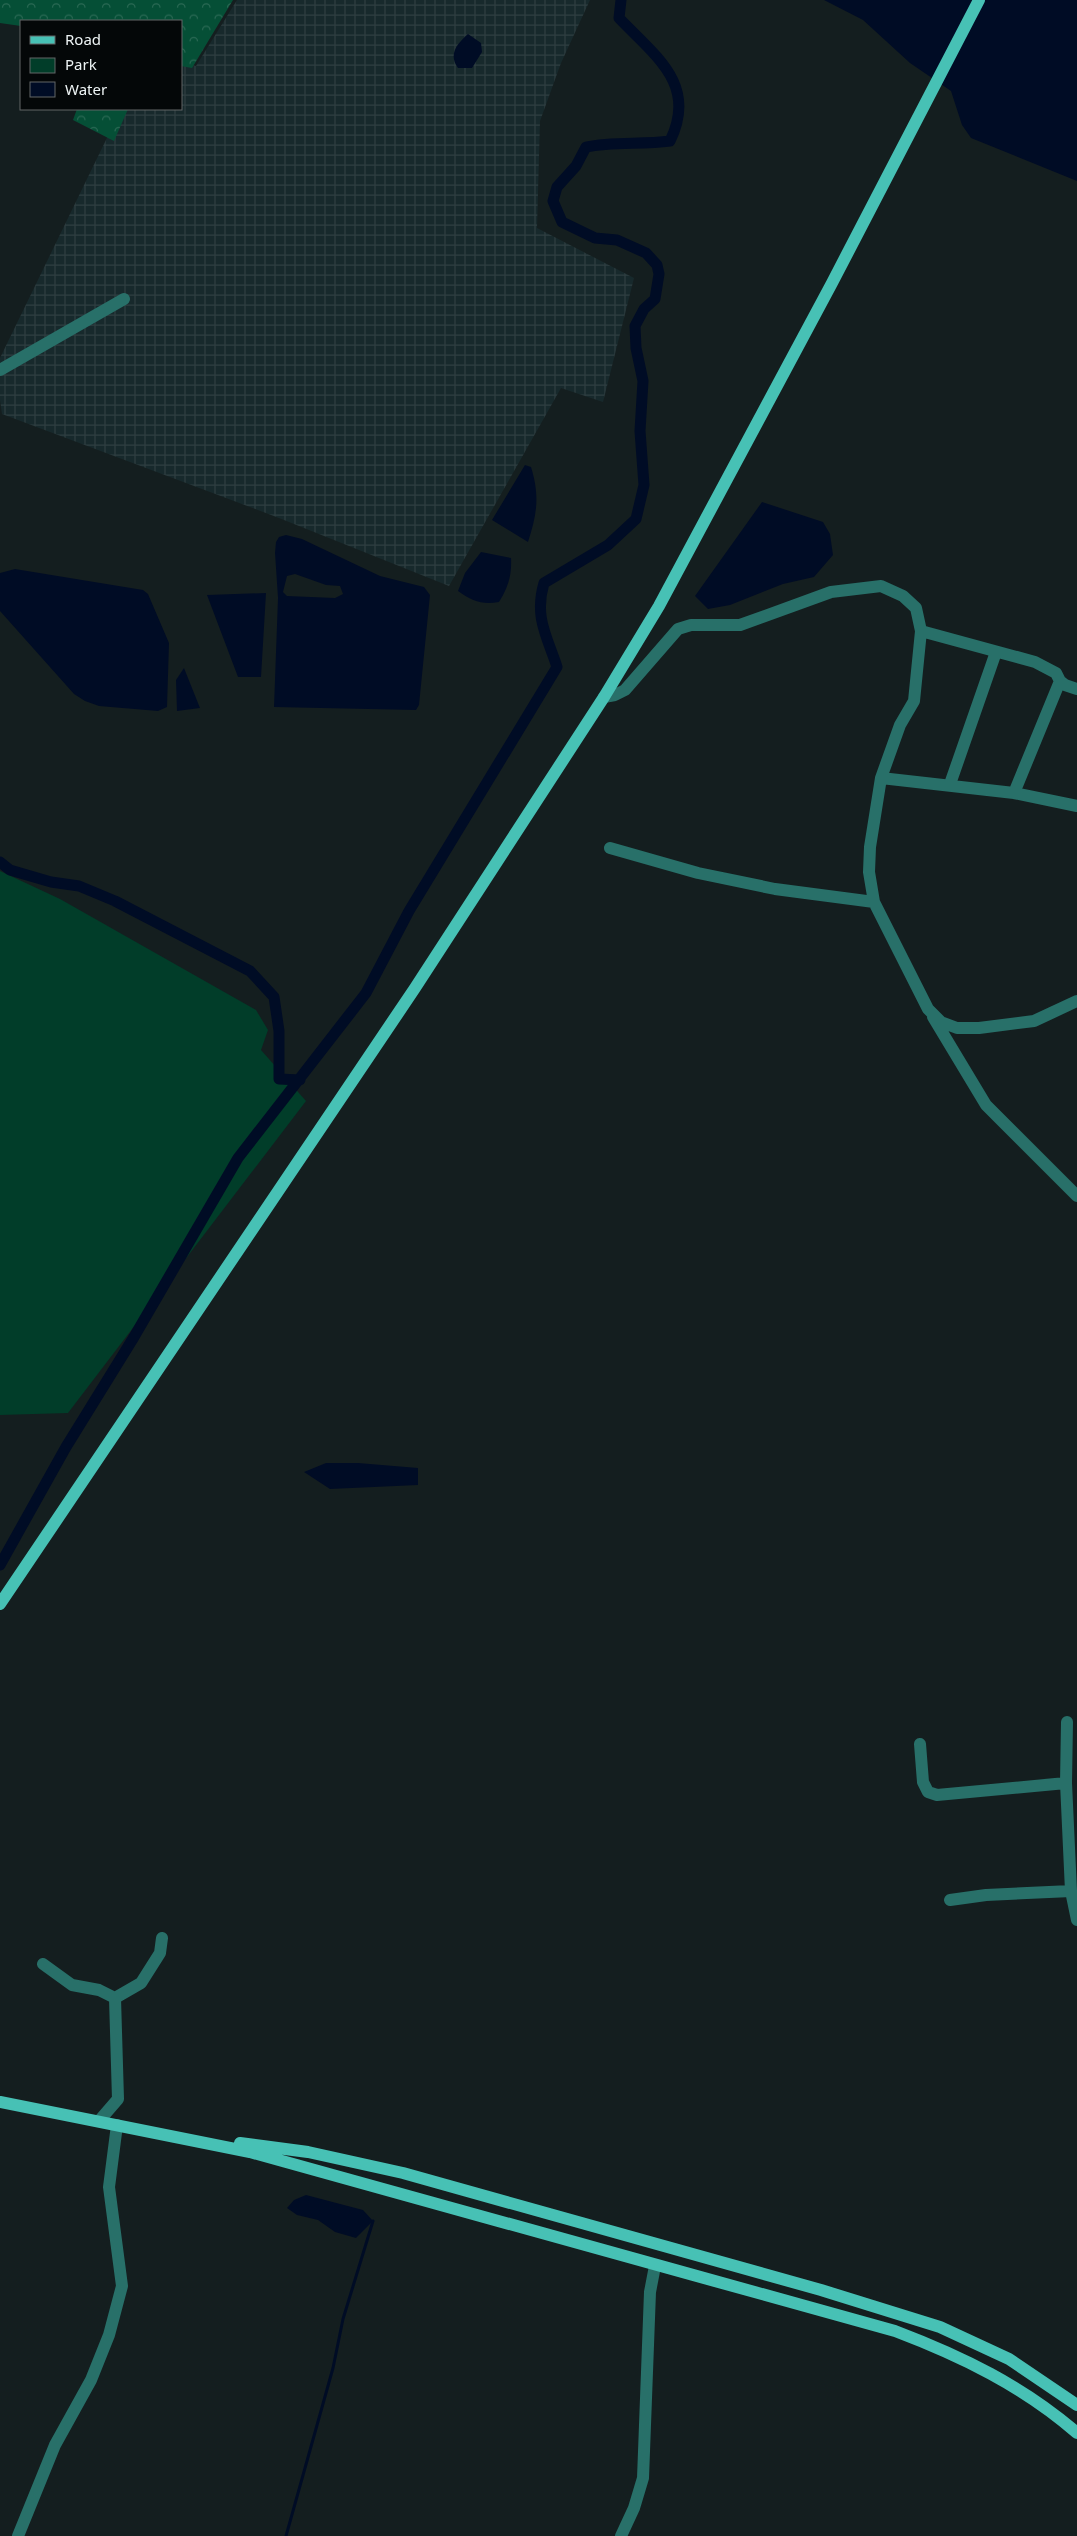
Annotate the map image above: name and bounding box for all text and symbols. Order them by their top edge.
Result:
legend [20,20,182,110]
text: Road [65,29,101,49]
text: Park [65,54,97,74]
text: Water [65,79,107,99]

